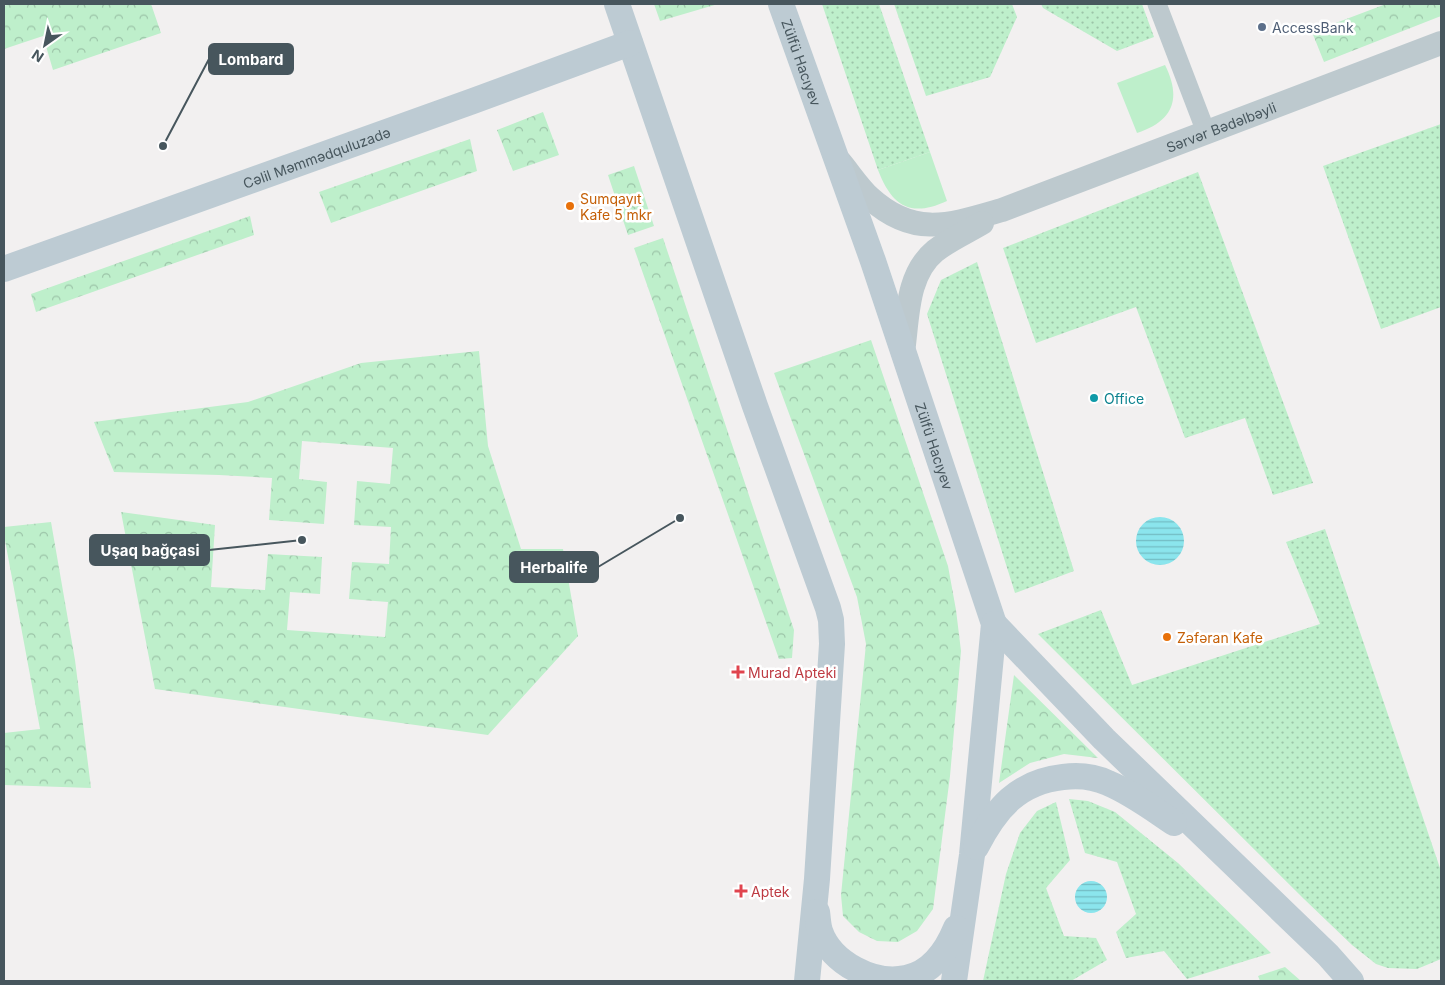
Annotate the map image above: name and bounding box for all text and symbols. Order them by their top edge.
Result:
street label: Zülfü Hacıyev [779,17,825,108]
place label: AccessBank [1272,19,1354,36]
north arrow [20,20,70,70]
marker: AccessBank [1256,21,1268,33]
callout: Lombard [209,44,293,74]
text: N [29,46,47,66]
text: Lombard [219,50,283,69]
street label: Sərvər Bədəlbəyli [1164,98,1278,155]
street label: Cəlil Məmmədquluzadə [240,123,393,191]
place label: Sumqayıt Kafe 5 mkr [580,190,652,223]
marker: Sumqayıt Kafe 5 mkr [564,200,576,212]
place label: Office [1104,390,1144,407]
marker: Office [1088,392,1100,404]
street label: Zülfü Hacıyev [912,400,957,492]
callout: Uşaq bağçasi [90,535,209,565]
text: Uşaq bağçasi [100,541,200,560]
callout: Herbalife [510,552,598,582]
text: Herbalife [520,558,588,577]
place label: Zәfәran Kafe [1177,629,1263,646]
marker: Zәfәran Kafe [1161,631,1173,643]
place label: Murad Apteki [748,664,836,681]
marker: Murad Apteki [732,666,744,678]
place label: Aptek [751,883,790,900]
marker: Aptek [735,885,747,897]

